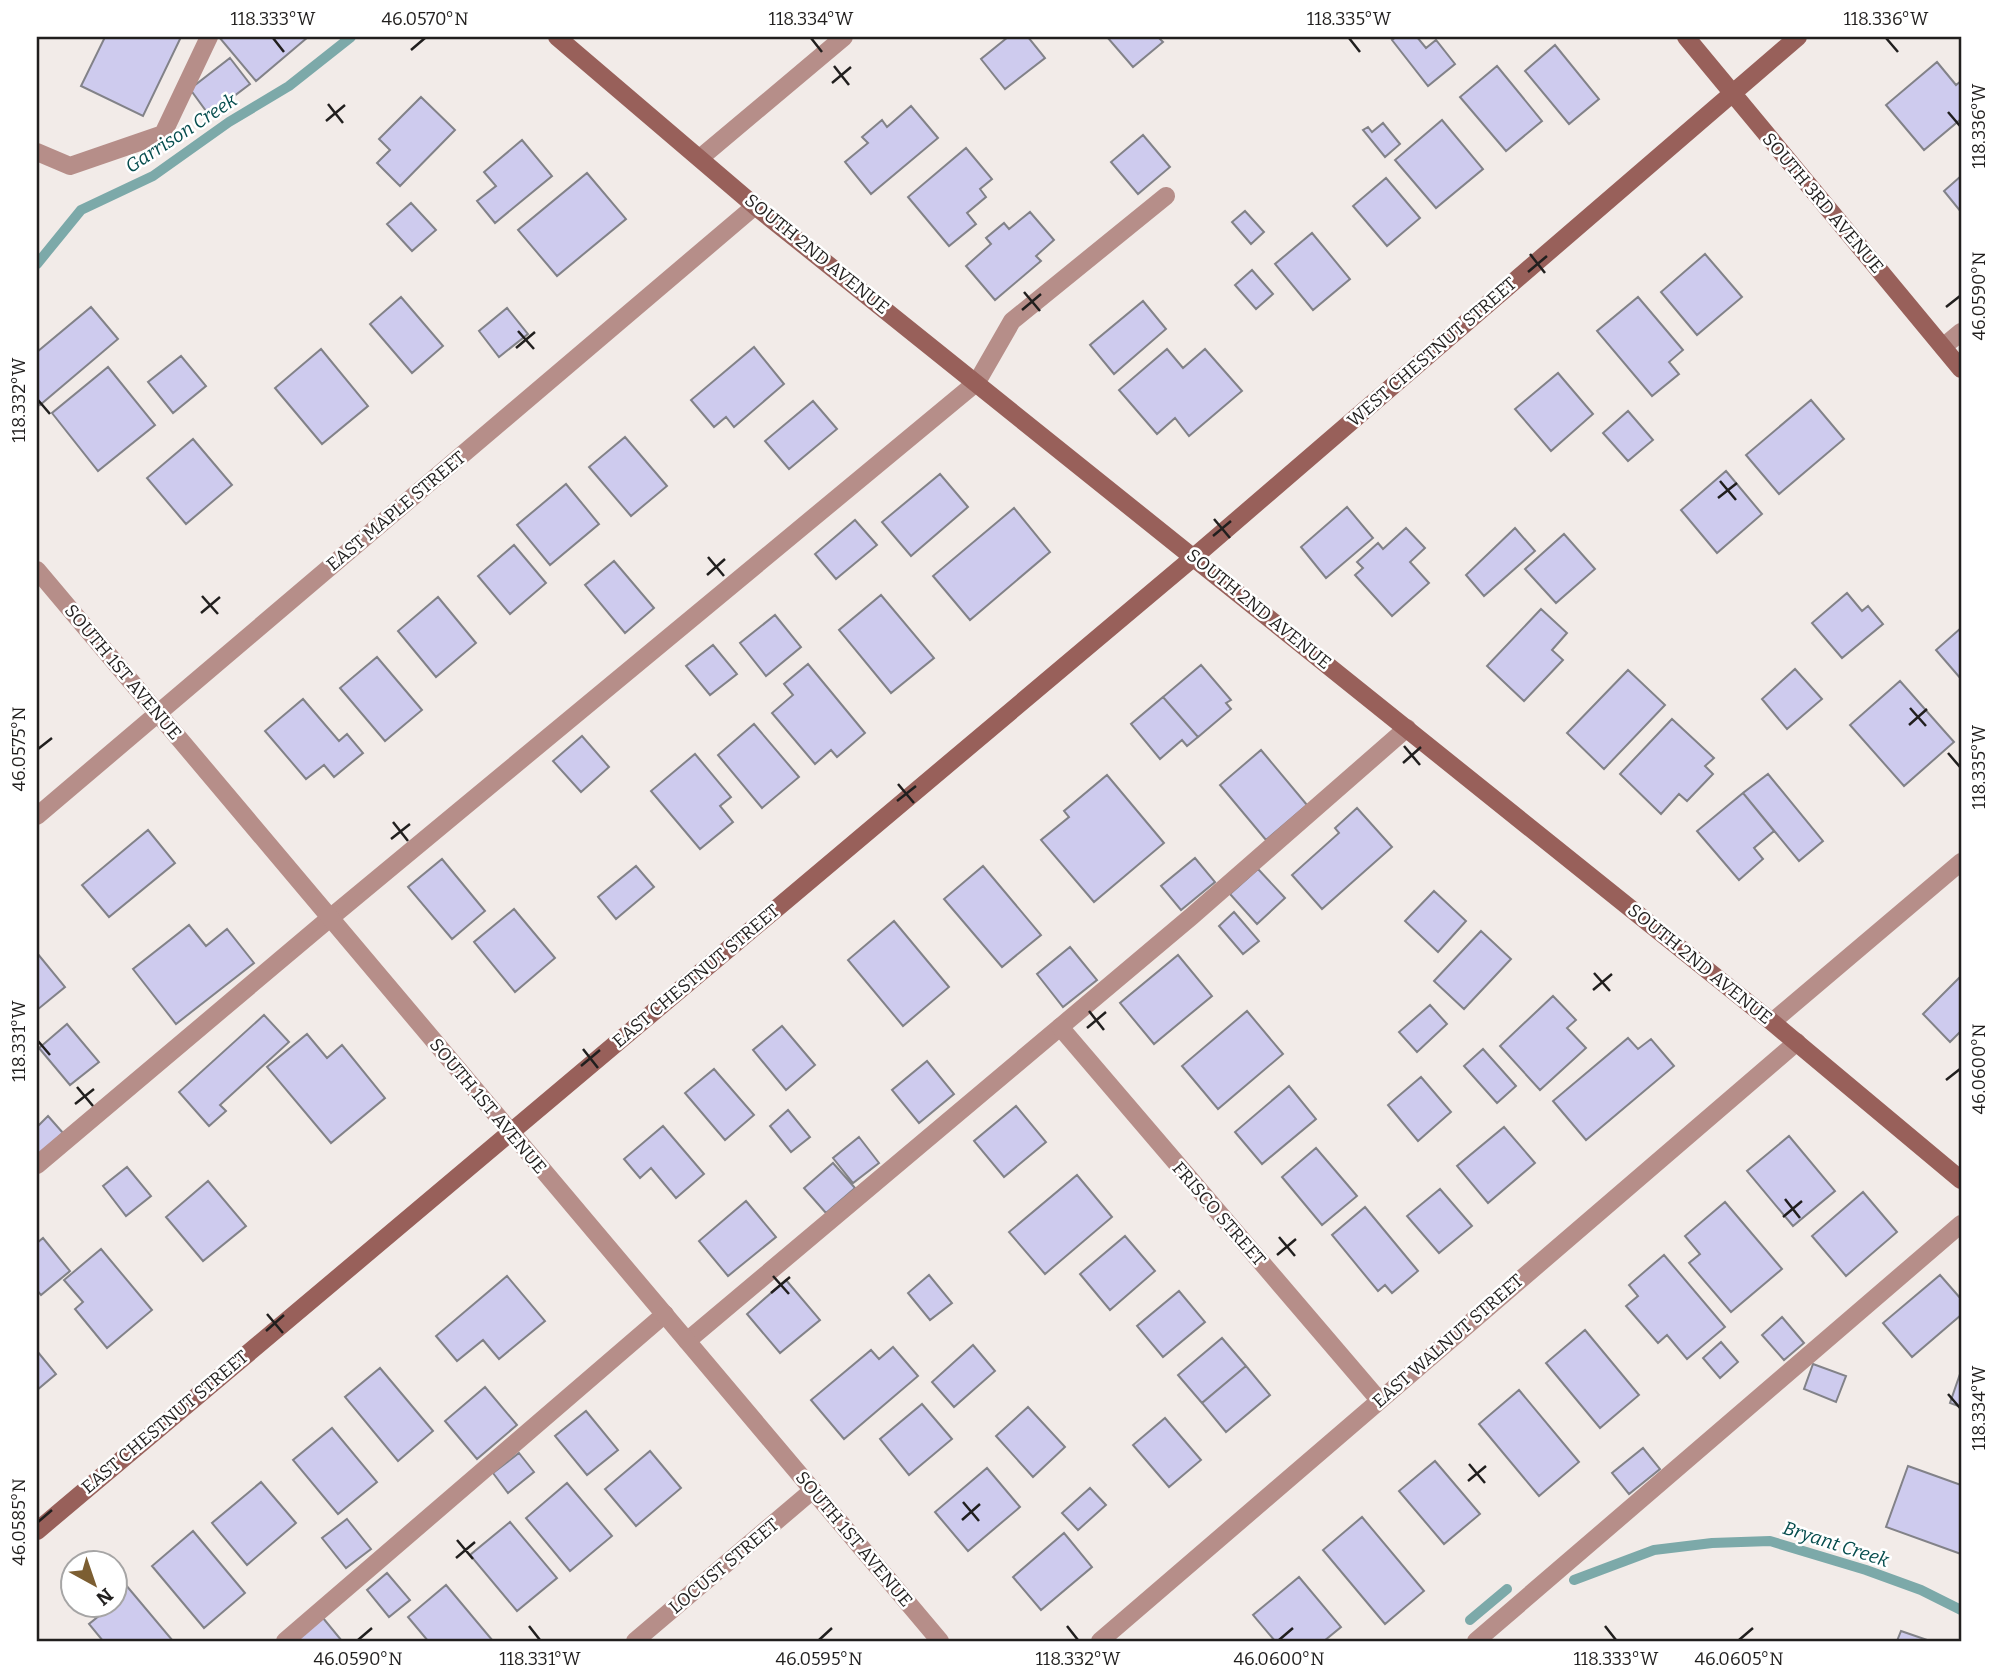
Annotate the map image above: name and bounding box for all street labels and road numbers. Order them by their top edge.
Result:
street label: SOUTH 3RD AVENUE [1758,128,1888,278]
street label: SOUTH 2ND AVENUE [740,189,894,319]
street label: WEST CHESTNUT STREET [1343,272,1521,431]
street label: EAST MAPLE STREET [322,446,470,576]
street label: SOUTH 2ND AVENUE [1182,544,1336,674]
street label: SOUTH 1ST AVENUE [60,600,186,744]
street label: EAST CHESTNUT STREET [608,899,784,1052]
street label: SOUTH 2ND AVENUE [1623,899,1777,1029]
street label: SOUTH 1ST AVENUE [425,1034,551,1178]
street label: FRISCO STREET [1168,1157,1271,1271]
street label: EAST WALNUT STREET [1368,1269,1528,1412]
street label: EAST CHESTNUT STREET [77,1345,253,1498]
street label: SOUTH 1ST AVENUE [791,1467,917,1611]
street label: LOCUST STREET [665,1513,784,1618]

